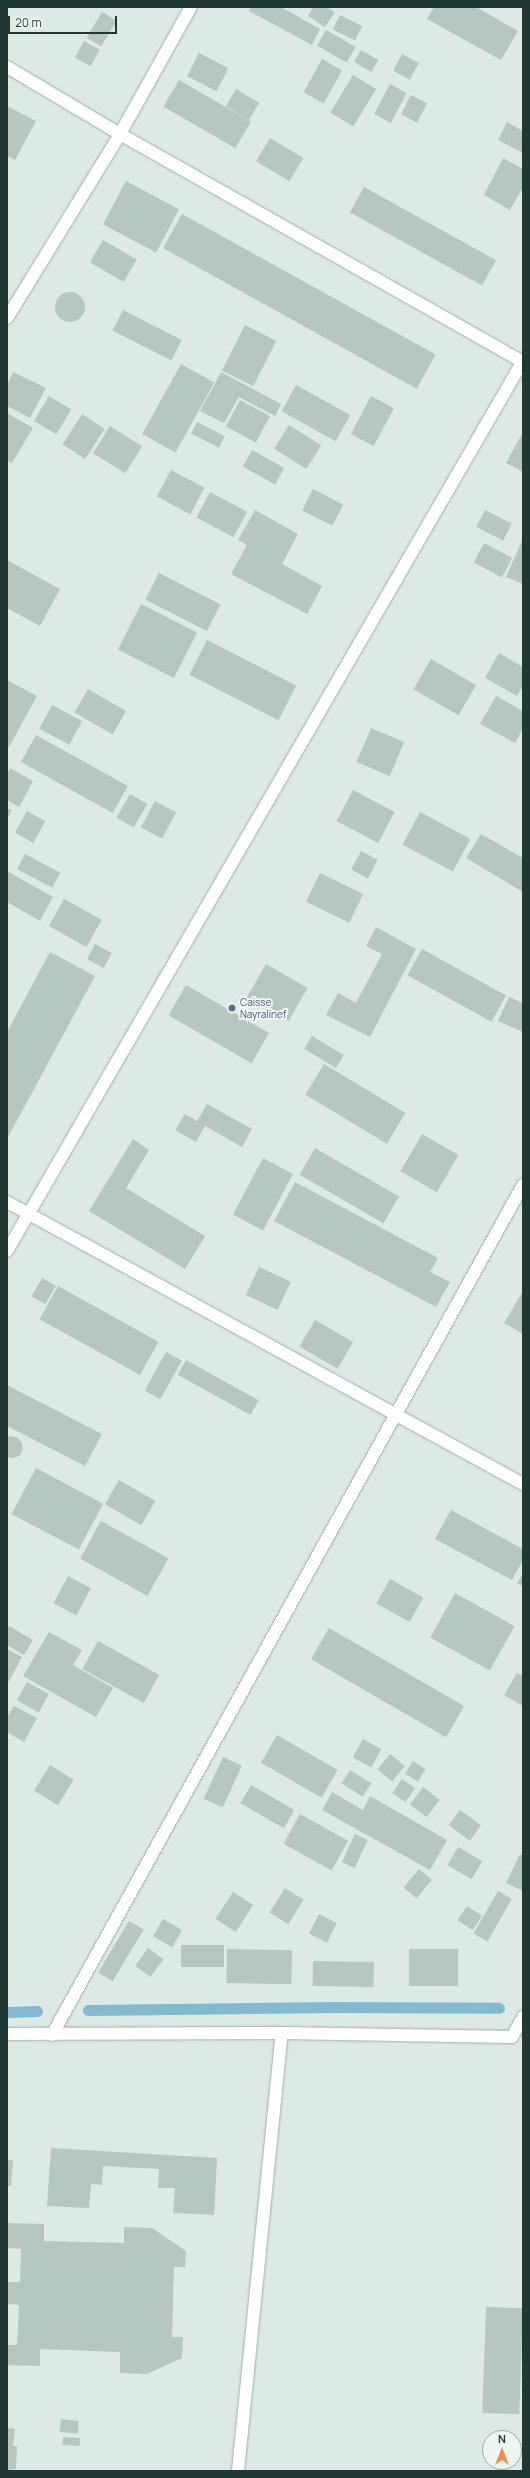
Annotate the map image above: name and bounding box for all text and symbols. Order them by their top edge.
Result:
scale bar [10,8,119,34]
text: 20 m [15,14,42,31]
place label: Caisse Nayralinef [240,996,286,1020]
marker: Caisse Nayralinef [227,1003,237,1013]
north arrow [482,2430,522,2470]
text: N [498,2431,506,2446]

